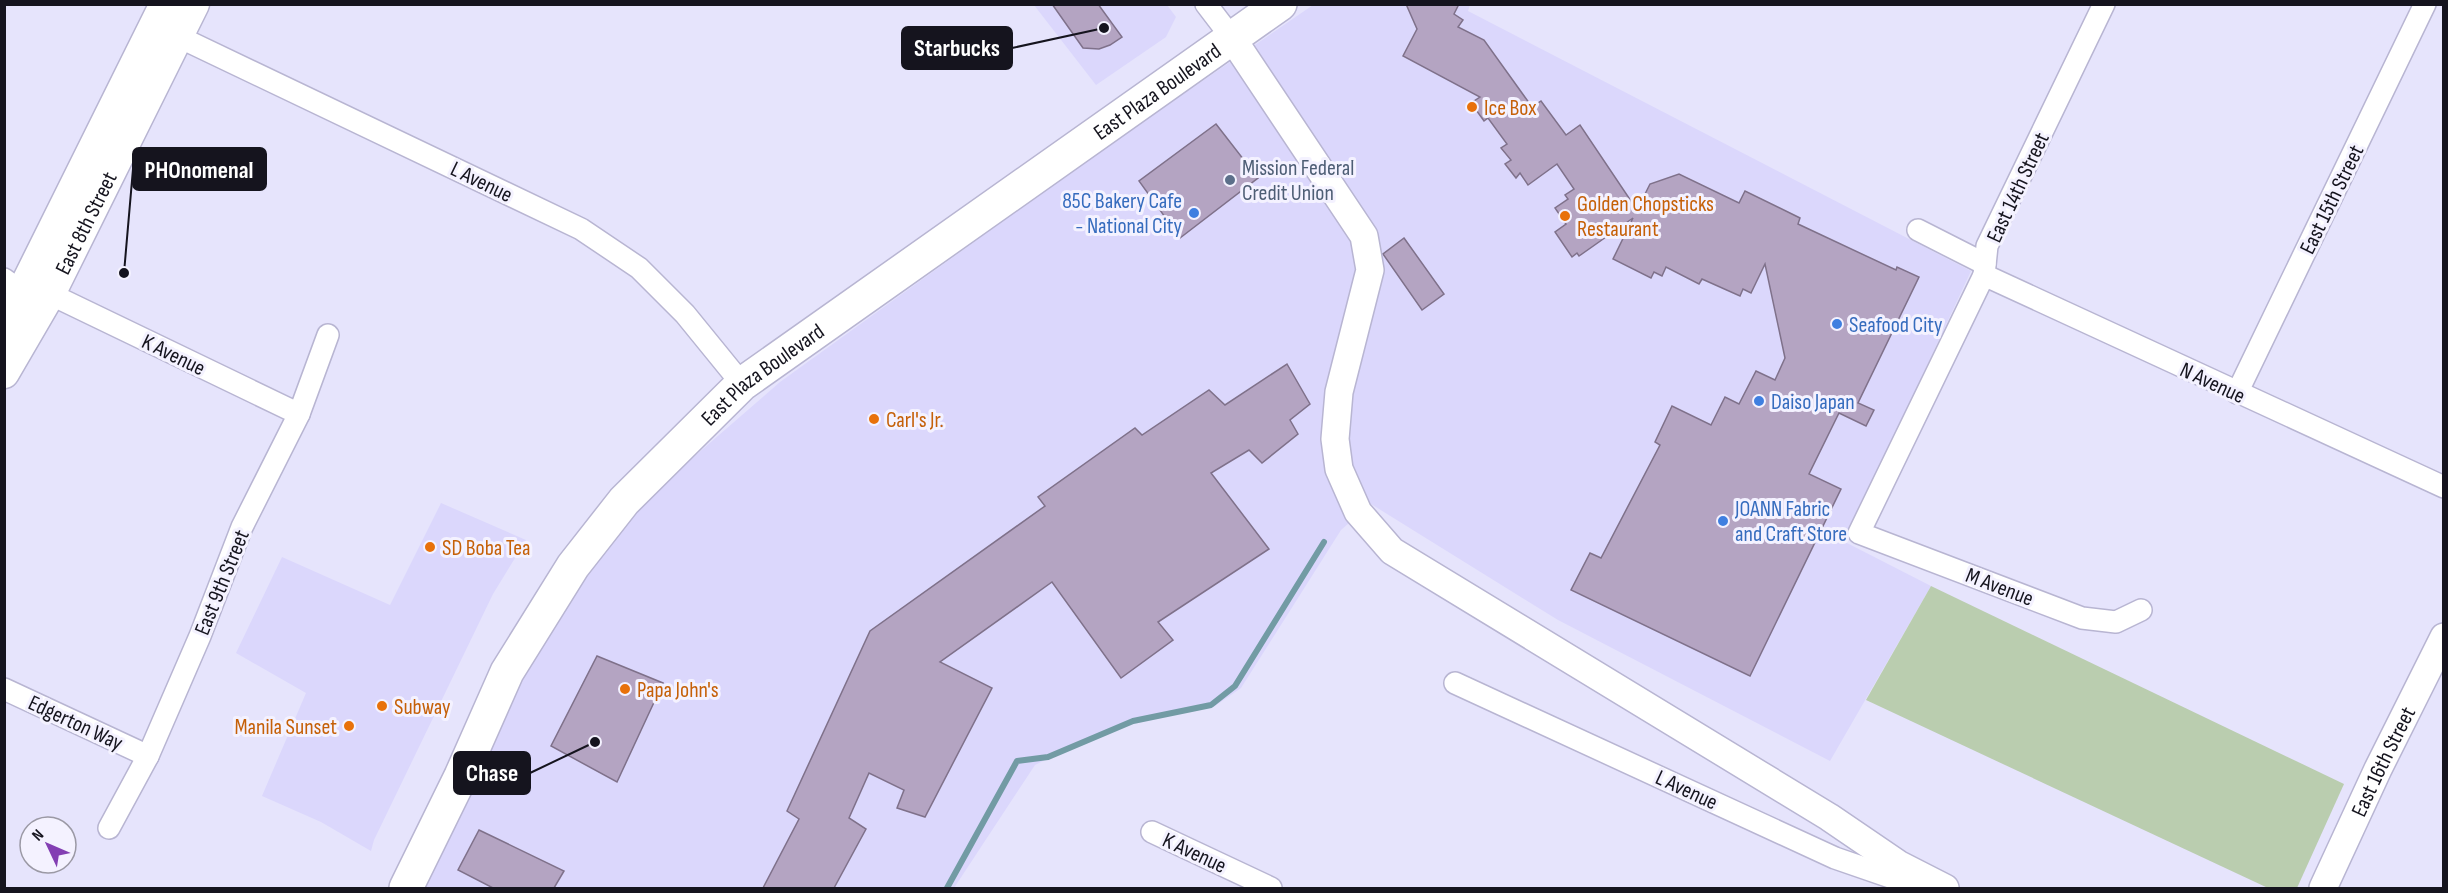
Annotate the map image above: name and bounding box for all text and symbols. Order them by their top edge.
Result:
callout: Starbucks [902,27,1012,69]
text: Starbucks [914,34,1000,63]
street label: East Plaza Boulevard [1089,38,1227,146]
place label: Ice Box [1484,95,1537,122]
marker: Ice Box [1465,100,1479,114]
street label: East 14th Street [1981,128,2056,247]
street label: East 15th Street [2294,141,2370,259]
callout: PHOnomenal [133,148,266,190]
place label: Mission Federal Credit Union [1242,155,1354,207]
text: PHOnomenal [145,156,253,185]
street label: L Avenue [446,156,517,209]
street label: East 8th Street [50,167,124,279]
marker: Mission Federal Credit Union [1223,173,1237,187]
place label: 85C Bakery Cafe - National City [1062,188,1183,240]
place label: Golden Chopsticks Restaurant [1577,191,1714,243]
marker: 85C Bakery Cafe - National City [1187,206,1201,220]
marker: Golden Chopsticks Restaurant [1558,209,1572,223]
place label: Seafood City [1849,312,1943,339]
marker: Seafood City [1830,317,1844,331]
street label: East Plaza Boulevard [696,318,830,432]
street label: K Avenue [137,328,210,382]
street label: N Avenue [2176,357,2249,410]
place label: Daiso Japan [1771,389,1855,416]
marker: Daiso Japan [1752,394,1766,408]
place label: Carl's Jr. [886,407,944,434]
marker: Carl's Jr. [867,412,881,426]
place label: JOANN Fabric and Craft Store [1734,496,1847,548]
marker: JOANN Fabric and Craft Store [1716,514,1730,528]
street label: East 9th Street [189,526,256,639]
place label: SD Boba Tea [442,535,531,562]
marker: SD Boba Tea [423,540,437,554]
street label: M Avenue [1962,562,2037,613]
place label: Papa John's [637,677,719,704]
marker: Papa John's [618,682,632,696]
street label: Edgerton Way [24,690,127,757]
place label: Subway [394,694,451,721]
marker: Subway [375,699,389,713]
street label: East 16th Street [2346,702,2422,821]
place label: Manila Sunset [234,714,337,741]
marker: Manila Sunset [342,719,356,733]
callout: Chase [454,752,530,794]
text: Chase [466,759,518,788]
street label: L Avenue [1651,764,1722,816]
north arrow [18,815,78,875]
text: N [28,826,48,845]
street label: K Avenue [1158,827,1231,880]

